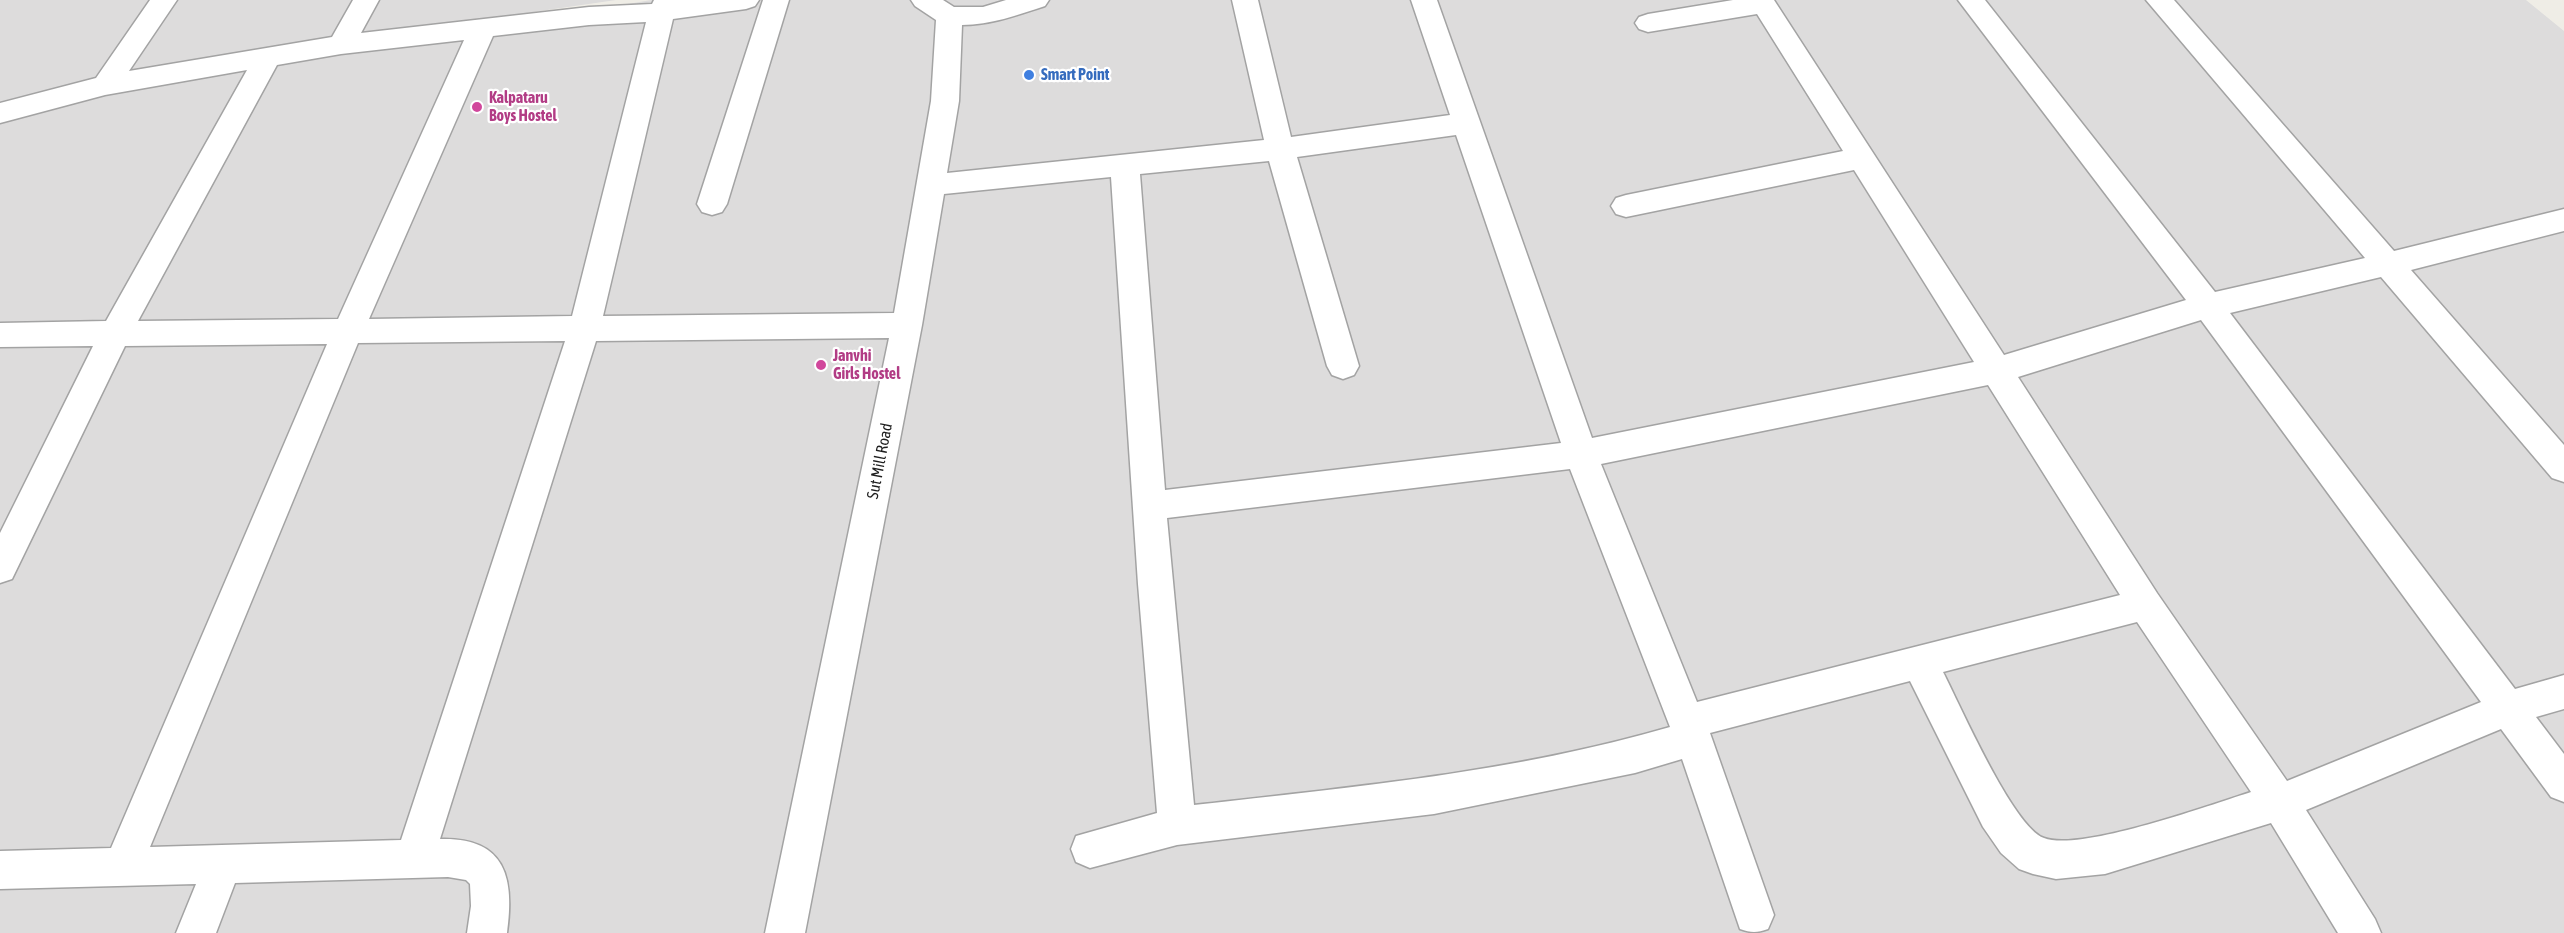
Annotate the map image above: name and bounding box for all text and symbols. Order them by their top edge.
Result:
place label: Smart Point [1041,65,1109,85]
marker: Smart Point [1022,68,1036,82]
place label: Kalpataru Boys Hostel [489,88,557,126]
marker: Kalpataru Boys Hostel [470,100,484,114]
place label: Janvhi Girls Hostel [833,346,900,384]
marker: Janvhi Girls Hostel [814,358,828,372]
street label: Sut Mill Road [863,421,897,501]

